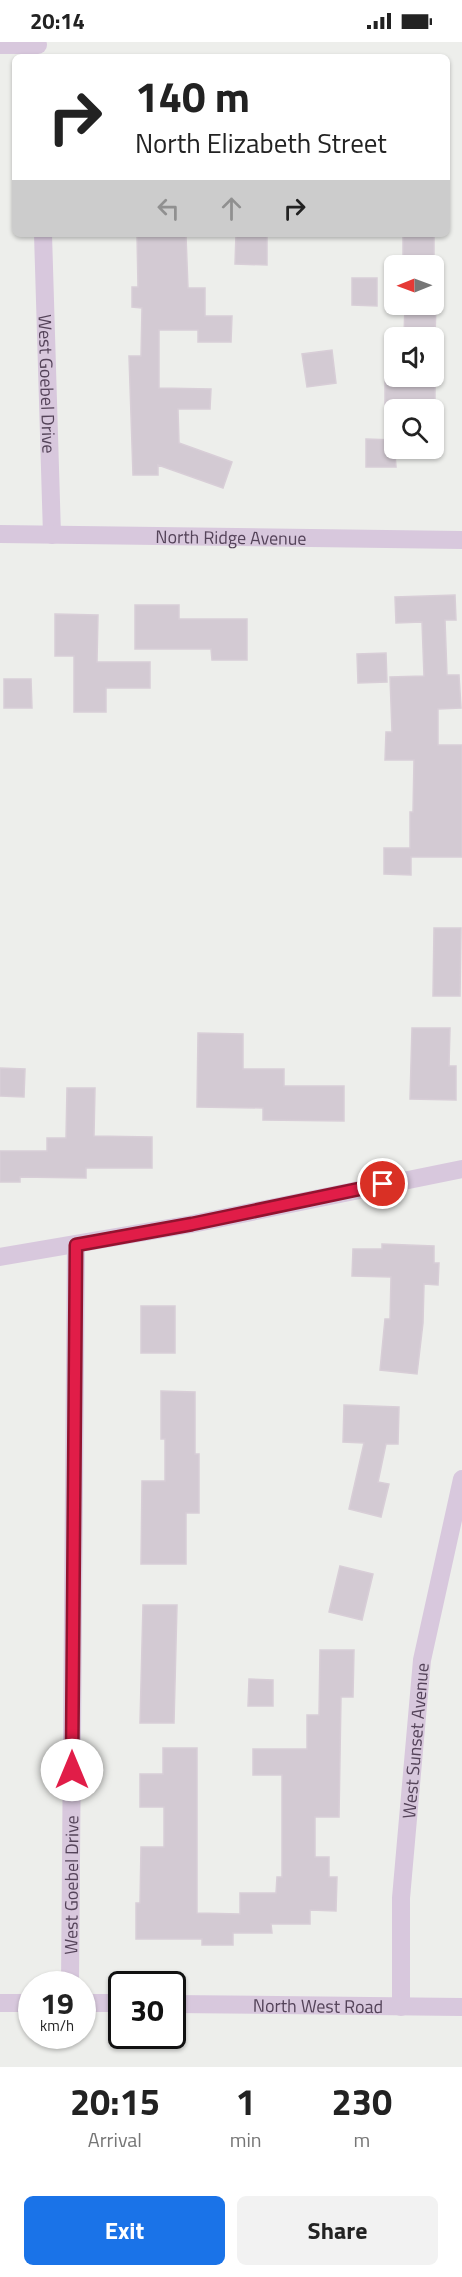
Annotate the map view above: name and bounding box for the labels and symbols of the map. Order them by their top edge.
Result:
north arrow [384,255,444,315]
street label: West Goebel Drive [32,314,63,454]
street label: North Ridge Avenue [155,523,307,551]
pin [357,1158,408,1209]
street label: West Sunset Avenue [395,1662,435,1820]
position arrow [40,1738,104,1802]
street label: West Goebel Drive [57,1815,85,1955]
speed limit sign: 30 [108,1971,186,2049]
street label: North West Road [253,1991,383,2020]

